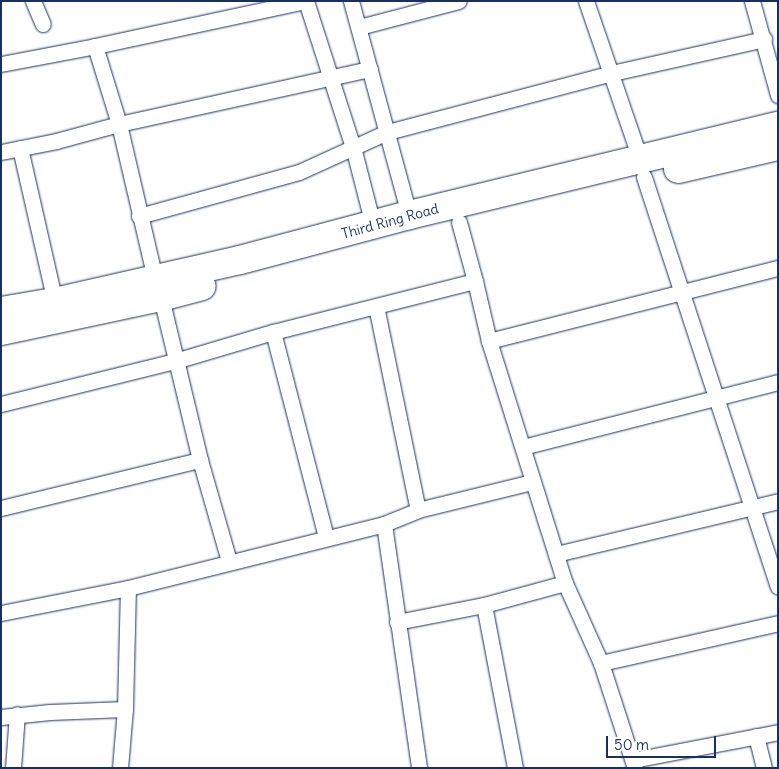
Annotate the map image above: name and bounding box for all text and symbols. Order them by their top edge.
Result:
street label: Third Ring Road [340,200,440,242]
scale bar [609,726,719,758]
text: 50 m [614,735,649,754]

